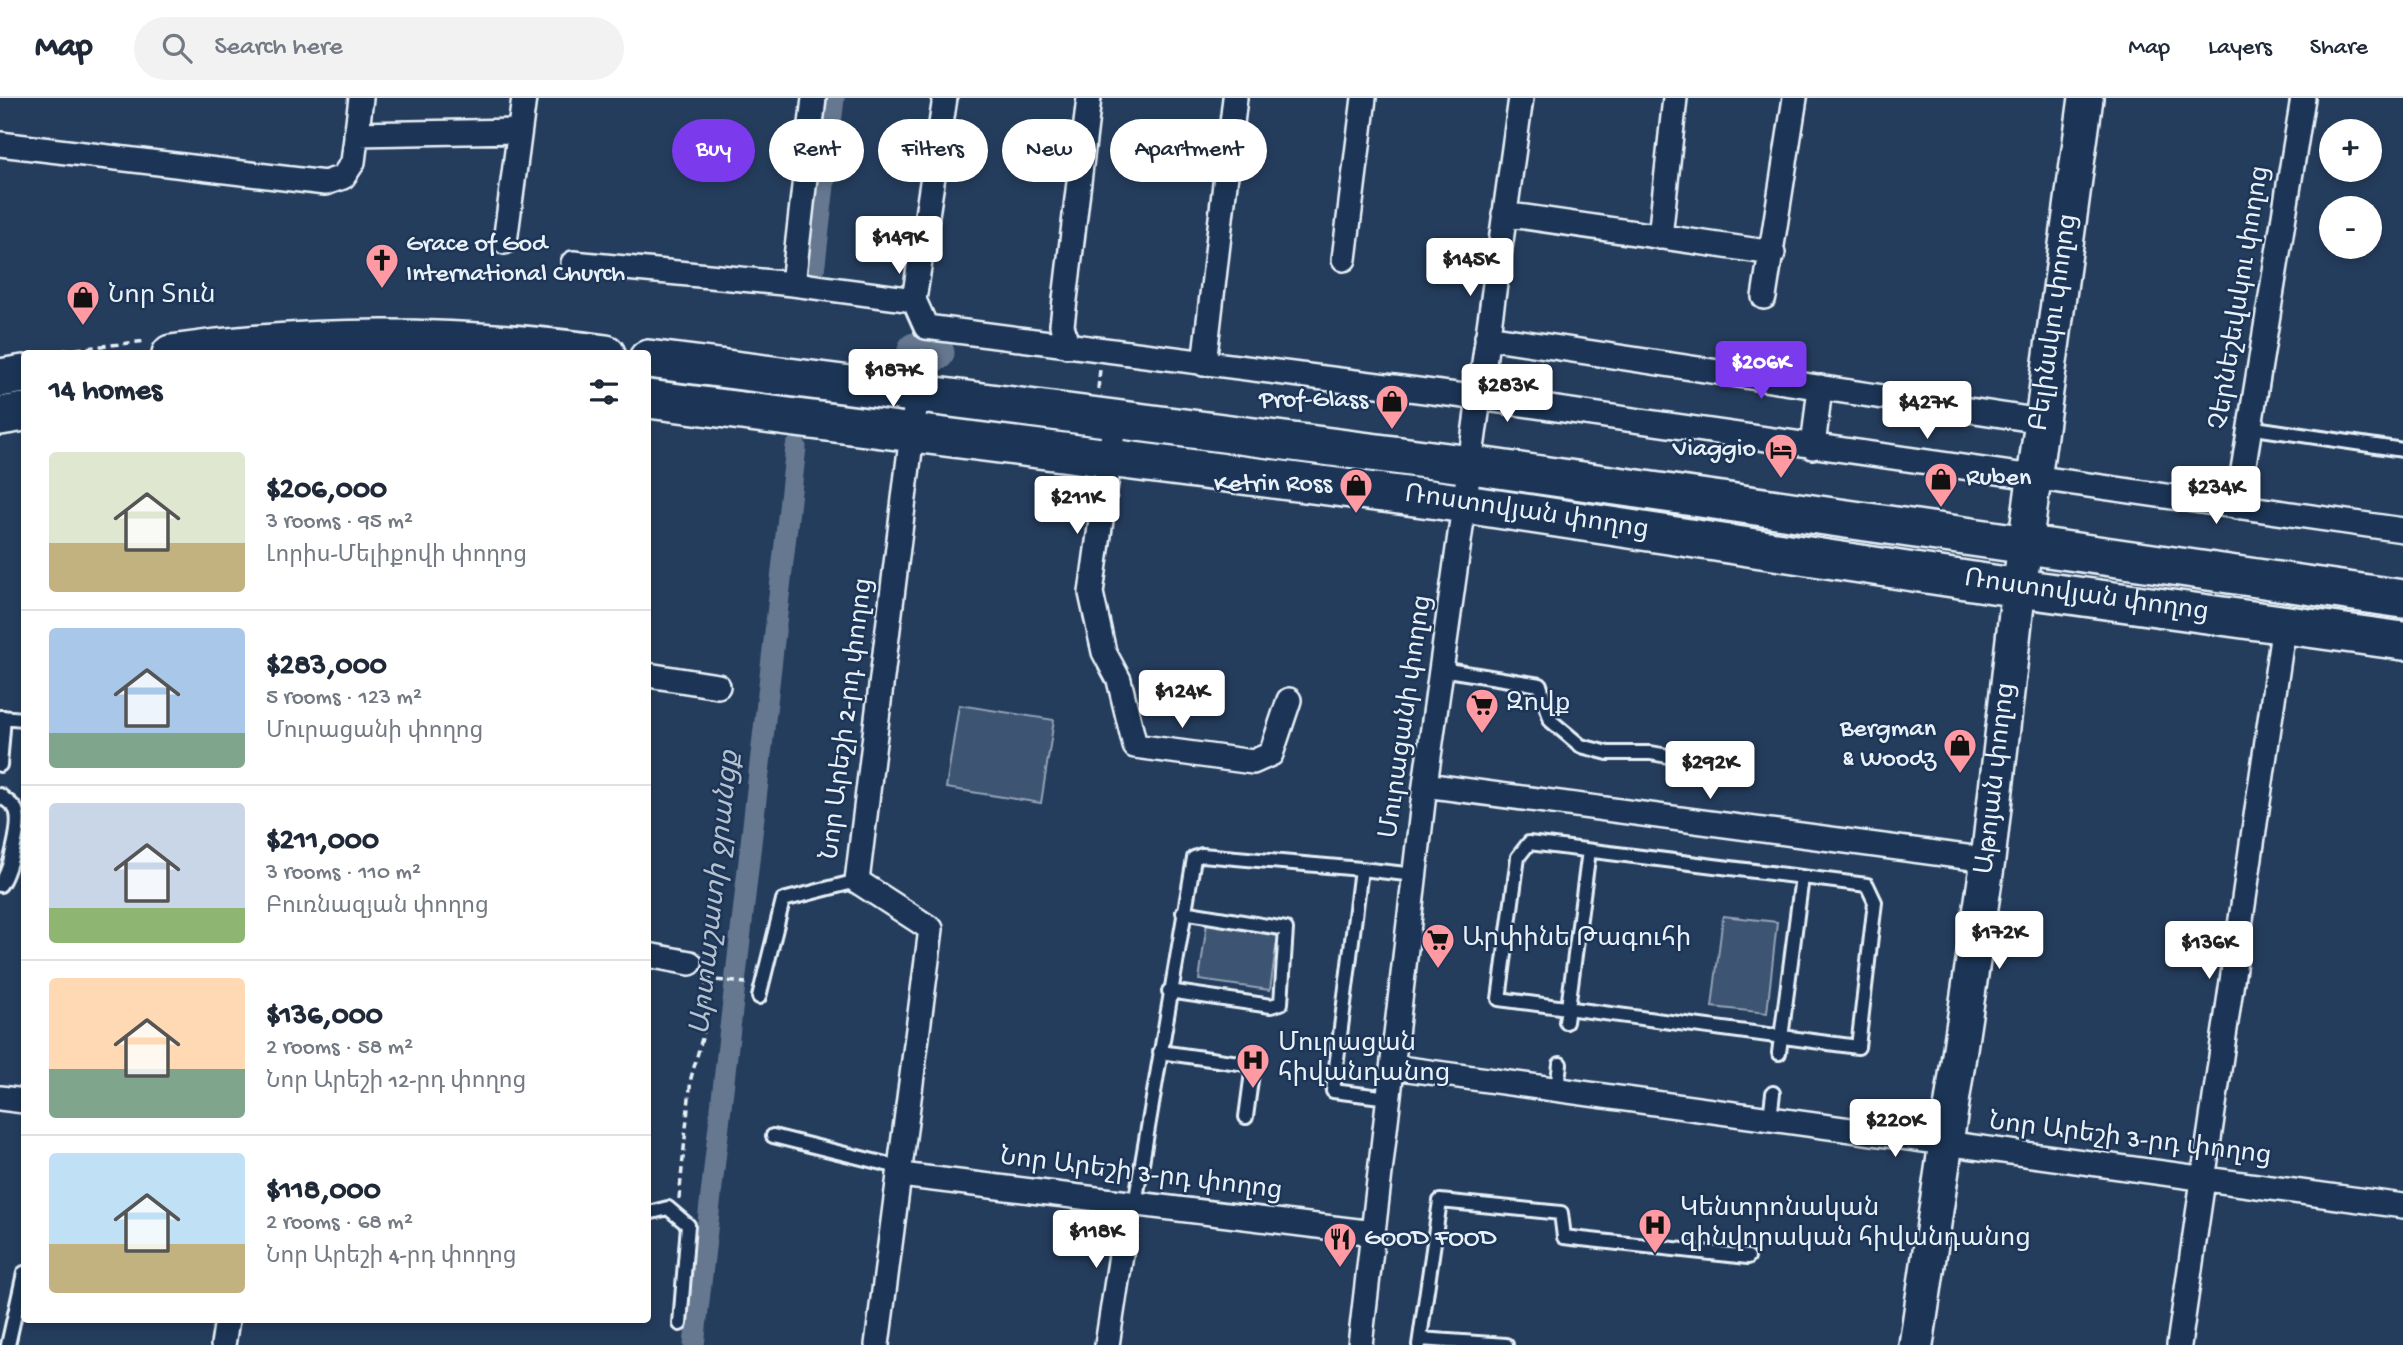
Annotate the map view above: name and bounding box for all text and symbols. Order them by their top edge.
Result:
search box [134,17,624,80]
text: Map [35,29,92,67]
icon: search [158,29,196,67]
text: Search here [214,33,343,64]
text: Map [2128,34,2170,63]
text: Layers [2208,34,2272,63]
text: Share [2310,34,2368,63]
chip: Buy [672,119,755,182]
chip: Rent [769,119,864,182]
chip: Filters [878,119,988,182]
chip: New [1002,119,1096,182]
chip: Apartment [1110,119,1267,182]
map controls [2319,119,2382,259]
button: + [2319,119,2382,182]
street label: Չերնեշեվսկու փողոց [2205,164,2278,432]
button: − [2319,196,2382,259]
street label: Բելինսկու փողոց [2025,212,2086,433]
pin: $149K [850,216,948,276]
text: $149K [872,225,926,252]
place label: Grace of God International Church [406,230,625,291]
pin: $145K [1421,238,1519,298]
church icon: Grace of God International Church [363,241,401,290]
text: $145K [1442,247,1498,274]
shop icon: Նոր Տուն [64,278,102,327]
place label: Նոր Տուն [108,281,215,313]
pin: $206K [1712,342,1810,401]
pin: $187K [844,350,942,409]
text: $206K [1732,350,1791,377]
text: $187K [865,358,921,385]
pin: $283K [1458,364,1556,424]
icon: filters [585,373,623,411]
text: $283K [1478,373,1536,400]
text: 14 homes [49,375,162,410]
shop icon: Prof-Glass [1373,382,1411,431]
pin: $427K [1878,382,1976,441]
place label: Prof-Glass [1258,386,1369,417]
text: $427K [1898,390,1956,417]
hotel icon: Viaggio [1762,431,1800,480]
place label: Viaggio [1672,435,1756,466]
shop icon: Ruben [1922,460,1960,509]
place label: Ruben [1966,464,2032,495]
shop icon: Ketrin Ross [1337,466,1375,515]
pin: $234K [2167,466,2265,526]
place label: Ketrin Ross [1214,470,1333,501]
text: $206,000 [266,474,387,509]
text: $234K [2187,475,2245,502]
pin: $211K [1028,476,1126,536]
icon: home [105,480,189,564]
street label: Ռոստովյան փողոց [1403,480,1651,547]
text: $211K [1051,485,1103,512]
text: 3 rooms · 95 m² [266,509,413,536]
text: Լորիս-Մելիքովի փողոց [266,543,527,570]
street label: Ռոստովյան փողոց [1962,564,2210,629]
street label: Նոր Արեշի 2-րդ փողոց [816,576,882,862]
street label: Մուրացանի փողոց [1375,593,1440,841]
text: $283,000 [266,650,387,685]
icon: home [105,656,189,740]
pin: $124K [1133,670,1231,730]
text: $124K [1155,679,1209,706]
street label: Աթոյան փողոց [1971,681,2023,877]
text: 5 rooms · 123 m² [266,685,422,712]
supermarket icon: Զովք [1463,686,1501,735]
place label: Զովք [1506,690,1571,721]
place label: Bergman & Woodz [1839,715,1938,776]
text: Մուրացանի փողոց [266,719,483,746]
shop icon: Bergman & Woodz [1941,726,1979,775]
pin: $292K [1661,742,1759,801]
water label: Արտաշատի ջրանցք [686,748,748,1037]
text: $292K [1681,750,1739,777]
text: $211,000 [266,825,379,860]
icon: home [105,831,189,915]
text: 3 rooms · 110 m² [266,860,421,887]
text: Բուռնազյան փողոց [266,894,489,921]
pin: $172K [1950,912,2048,971]
text: $172K [1971,920,2027,947]
supermarket icon: Արփինե Թագուհի [1419,921,1457,970]
pin: $136K [2160,922,2258,981]
place label: Արփինե Թագուհի [1462,924,1691,956]
text: $136K [2181,930,2237,957]
text: $136,000 [266,1000,383,1035]
icon: home [105,1006,189,1090]
place label: Մուրացան հիվանդանոց [1278,1029,1450,1091]
text: 2 rooms · 58 m² [266,1035,413,1062]
hospital icon: Մուրացան հիվանդանոց [1234,1041,1272,1090]
text: Նոր Արեշի 12-րդ փողոց [266,1069,526,1096]
pin: $220K [1846,1100,1944,1159]
text: $220K [1866,1108,1924,1135]
street label: Նոր Արեշի 3-րդ փողոց [1987,1108,2273,1174]
street label: Նոր Արեշի 3-րդ փողոց [998,1143,1284,1209]
text: $118,000 [266,1175,381,1210]
icon: home [105,1181,189,1265]
place label: Կենտրոնական զինվորական հիվանդանոց [1680,1194,2031,1256]
hospital icon: Կենտրոնական զինվորական հիվանդանոց [1636,1206,1674,1255]
text: 2 rooms · 68 m² [266,1210,413,1237]
pin: $118K [1047,1210,1145,1270]
text: $118K [1069,1219,1123,1246]
restaurant icon: GOOD FOOD [1321,1220,1359,1269]
place label: GOOD FOOD [1364,1224,1496,1255]
text: Նոր Արեշի 4-րդ փողոց [266,1244,517,1271]

